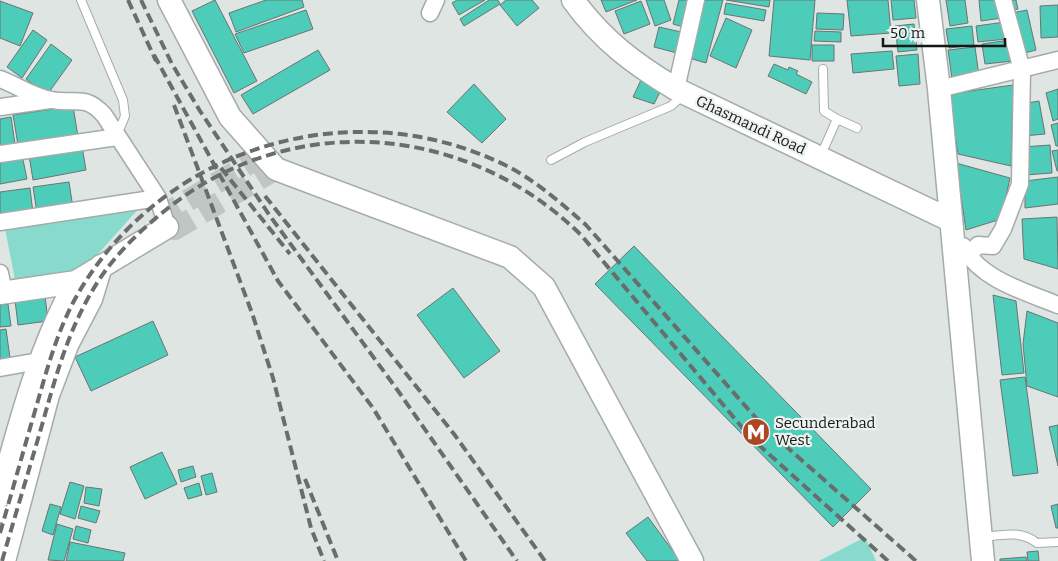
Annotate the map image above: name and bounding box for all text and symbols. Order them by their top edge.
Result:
scale bar [883,15,1006,47]
text: 50 m [890,24,926,42]
street label: Ghasmandi Road [693,92,809,158]
place label: Secunderabad West [775,414,876,449]
metro station icon: Secunderabad West [741,417,771,447]

